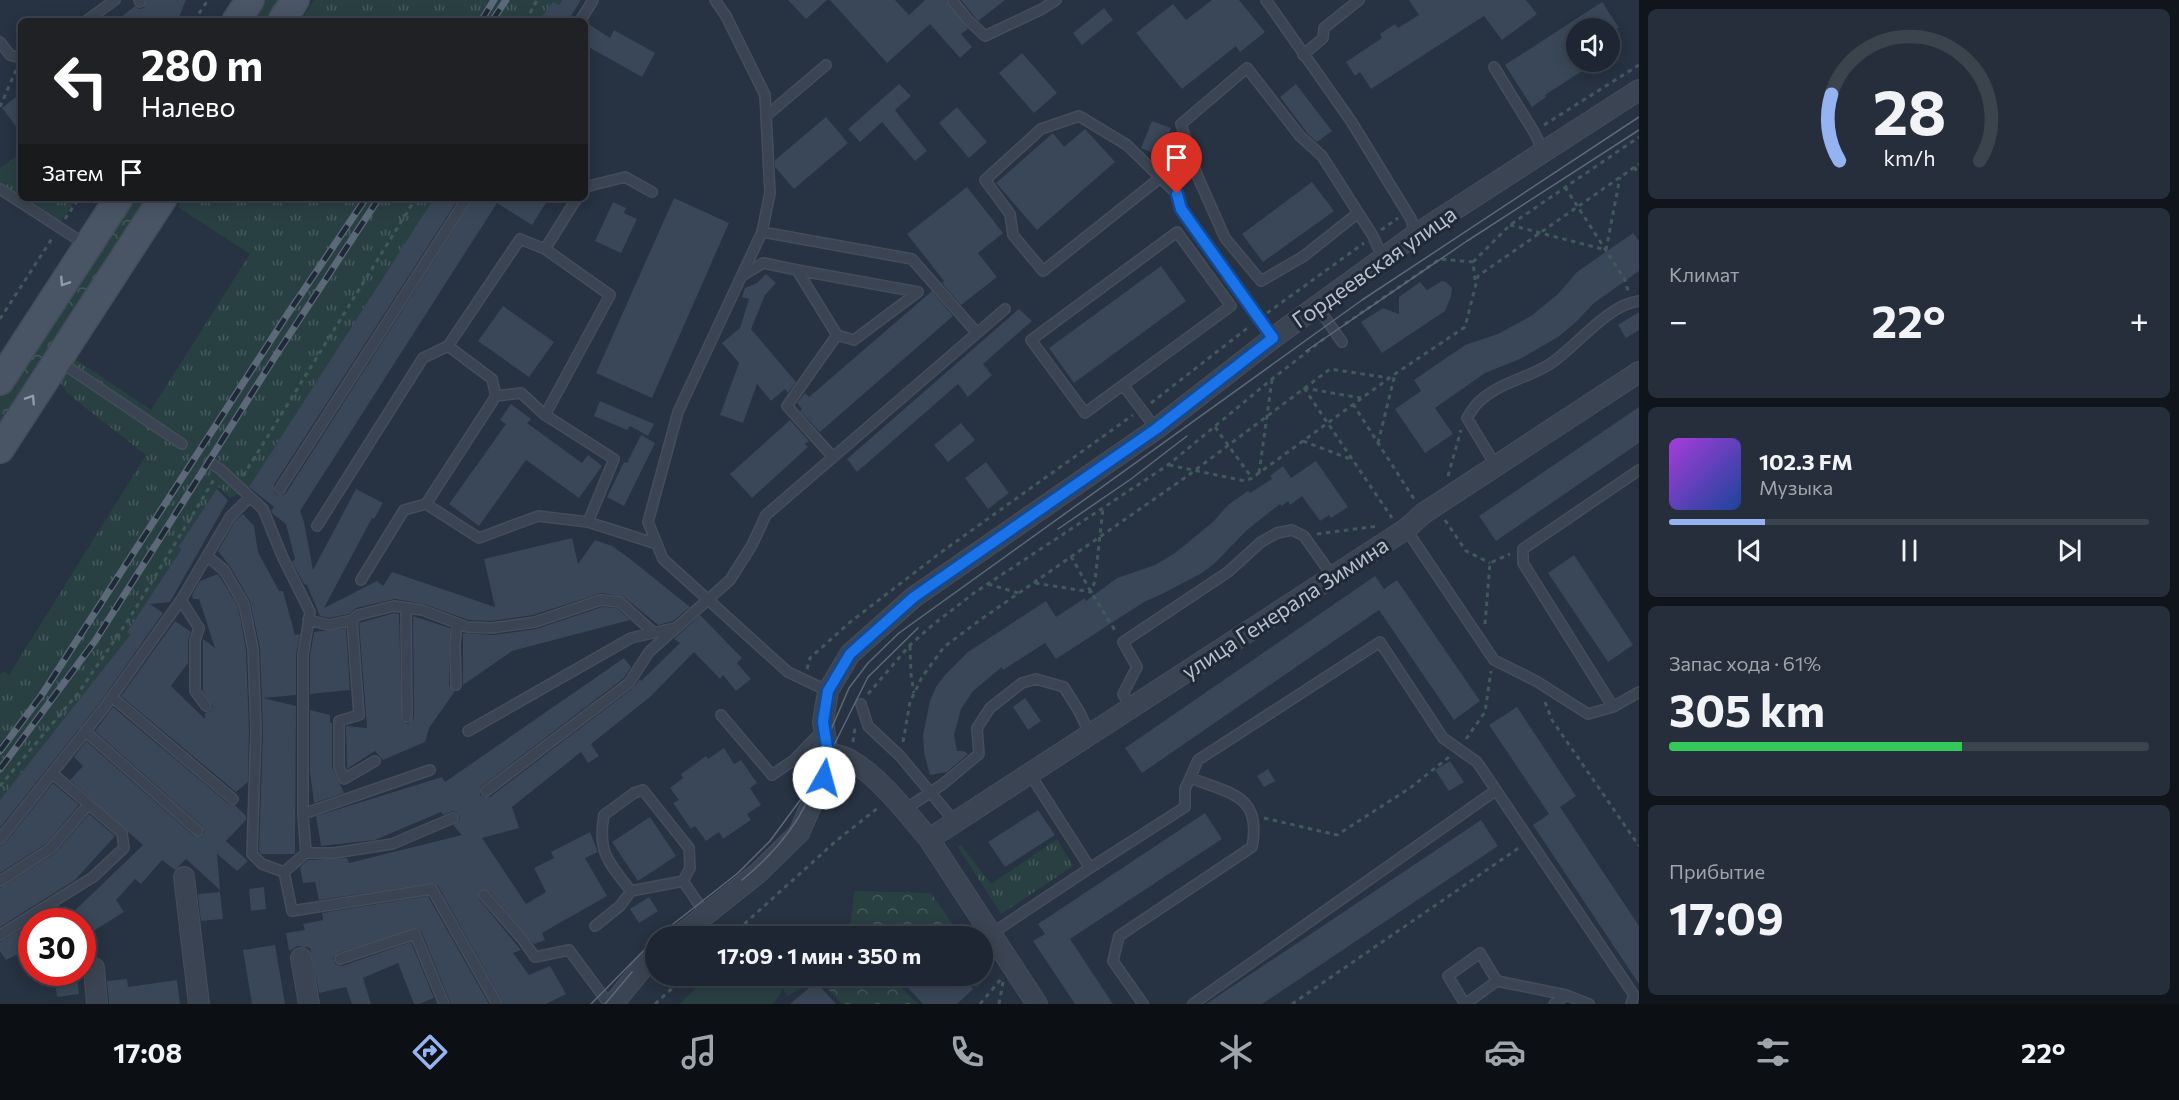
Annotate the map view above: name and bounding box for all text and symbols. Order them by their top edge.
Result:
map controls [1566,18,1620,72]
button: sound [1566,18,1620,72]
text: 280 m [141,38,263,90]
icon: left [42,42,120,120]
text: 28 [1872,72,1946,148]
text: Налево [141,90,236,123]
pin [1151,132,1202,194]
icon: arrive [1160,141,1193,174]
text: km/h [1883,144,1935,170]
icon: arrive [115,156,148,189]
text: Затем [42,159,103,186]
street label: Гордеевская улица [1286,200,1461,333]
text: Климат [1669,262,1739,286]
one-way arrow [59,276,71,286]
text: 22° [1872,292,1946,347]
text: − [1669,299,1688,340]
text: + [2130,299,2149,340]
one-way arrow [24,395,36,405]
text: 102.3 FM [1759,448,1853,475]
text: Музыка [1759,475,1833,499]
street label: улица Генерала Зимина [1176,531,1393,685]
icon: previous [1733,534,1766,567]
icon: pause [1893,534,1926,567]
icon: next [2053,534,2086,567]
text: Запас хода · 61% [1669,651,1821,675]
text: 305 km [1669,681,1825,736]
position arrow [792,746,856,810]
text: Прибытие [1669,859,1765,883]
text: 17:09 [1669,889,1784,944]
speed limit sign: 30 [18,908,96,986]
text: 17:09 · 1 мин · 350 m [717,942,921,969]
icon: directions [409,1031,451,1073]
icon: music [678,1031,720,1073]
icon: phone [946,1031,988,1073]
icon: climate [1215,1031,1257,1073]
icon: car [1484,1031,1526,1073]
icon: filters [1752,1031,1794,1073]
text: 17:08 [113,1036,182,1069]
text: 22° [2021,1036,2066,1069]

